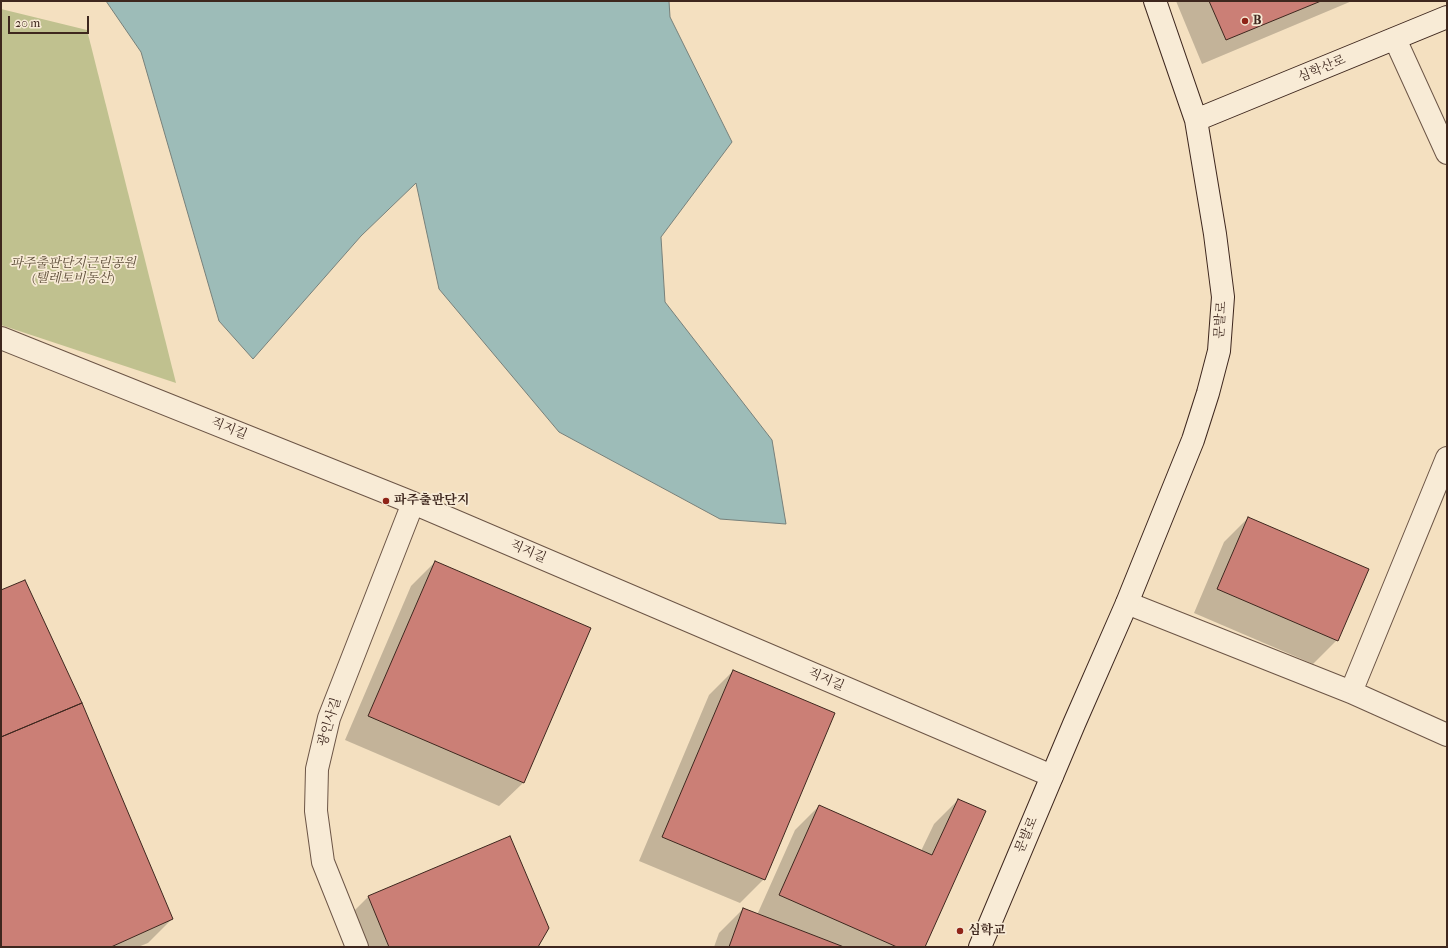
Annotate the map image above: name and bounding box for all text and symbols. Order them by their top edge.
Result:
scale bar [10,8,91,34]
place label: B [1253,13,1261,29]
text: 20 m [15,16,40,30]
marker: B [1240,16,1250,26]
street label: 심학산로 [1296,52,1348,86]
park label: 파주출판단지근린공원 (텔레토비동산) [10,256,136,287]
street label: 문발로 [1212,301,1230,339]
street label: 직지길 [209,415,249,443]
place label: 파주출판단지 [394,493,469,509]
marker: 파주출판단지 [381,496,391,506]
street label: 직지길 [508,537,548,567]
street label: 직지길 [806,665,846,695]
street label: 광인사길 [315,696,345,748]
street label: 문발로 [1012,815,1042,855]
place label: 심학교 [968,923,1006,939]
marker: 심학교 [955,926,965,936]

